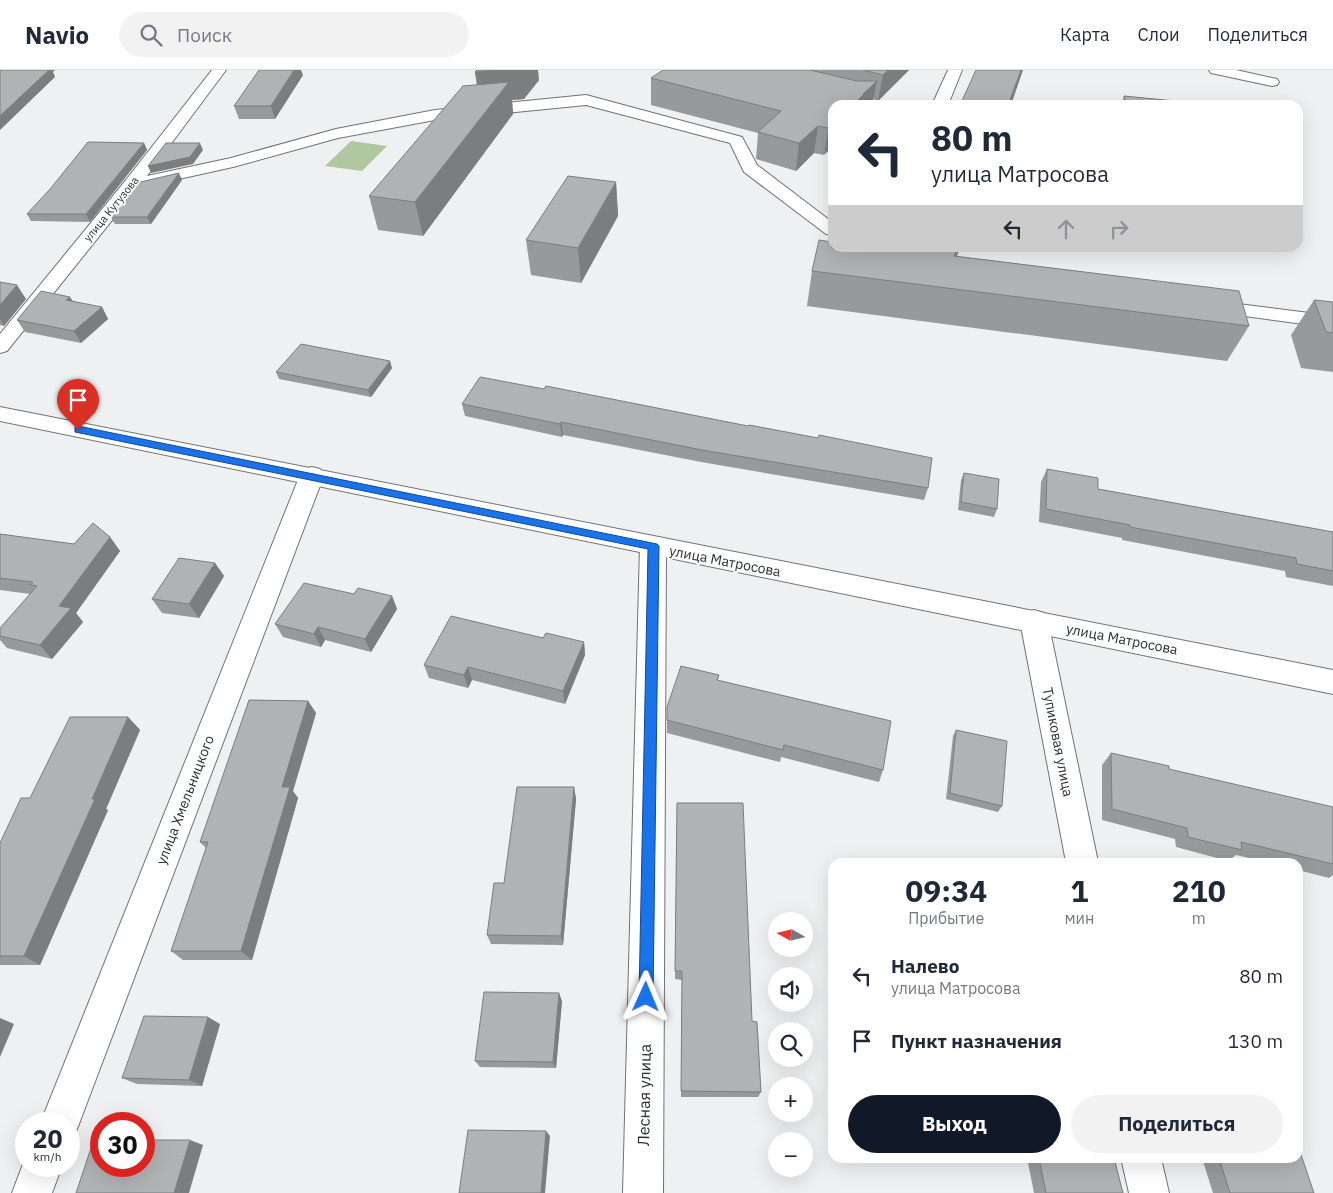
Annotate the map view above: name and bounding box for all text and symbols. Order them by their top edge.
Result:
search box [119,12,469,57]
text: Navio [25,19,89,51]
icon: search [137,21,165,49]
text: Поиск [177,23,232,47]
text: Карта [1060,23,1110,46]
text: Слои [1138,23,1180,46]
text: Поделиться [1208,23,1308,46]
text: 80 m [931,115,1013,161]
icon: left [848,120,913,185]
text: улица Матросова [931,159,1109,188]
street label: улица Кутузова [80,173,142,245]
icon: left [999,215,1027,243]
icon: ahead [1052,215,1080,243]
icon: right [1105,215,1133,243]
pin [57,379,99,430]
icon: arrive [64,386,92,414]
street label: улица Матросова [668,541,783,581]
street label: улица Матросова [1065,619,1180,659]
street label: Тупиковая улица [1039,686,1078,799]
street label: улица Хмельницкого [152,733,218,867]
text: 09:34 [905,871,987,910]
text: 1 [1070,871,1088,910]
text: 210 [1172,871,1226,910]
text: Прибытие [908,908,984,928]
text: мин [1064,908,1094,928]
text: m [1192,908,1206,928]
north arrow [768,912,812,958]
map controls [768,912,813,1177]
text: Налево [891,954,960,978]
icon: left [848,962,876,990]
text: 80 m [1239,964,1283,988]
button: sound [768,967,813,1012]
position arrow [619,970,671,1022]
text: улица Матросова [891,978,1020,998]
button: search [768,1022,813,1067]
icon: arrive [848,1027,876,1055]
text: Пункт назначения [891,1029,1062,1053]
text: 130 m [1228,1029,1283,1053]
street label: Лесная улица [633,1043,655,1146]
button: + [768,1077,813,1122]
button: Выход [848,1095,1061,1153]
button: Поделиться [1071,1095,1283,1153]
speed limit sign: 30 [90,1112,155,1177]
text: 20 [32,1122,63,1155]
button: − [768,1132,813,1177]
text: km/h [33,1149,62,1164]

